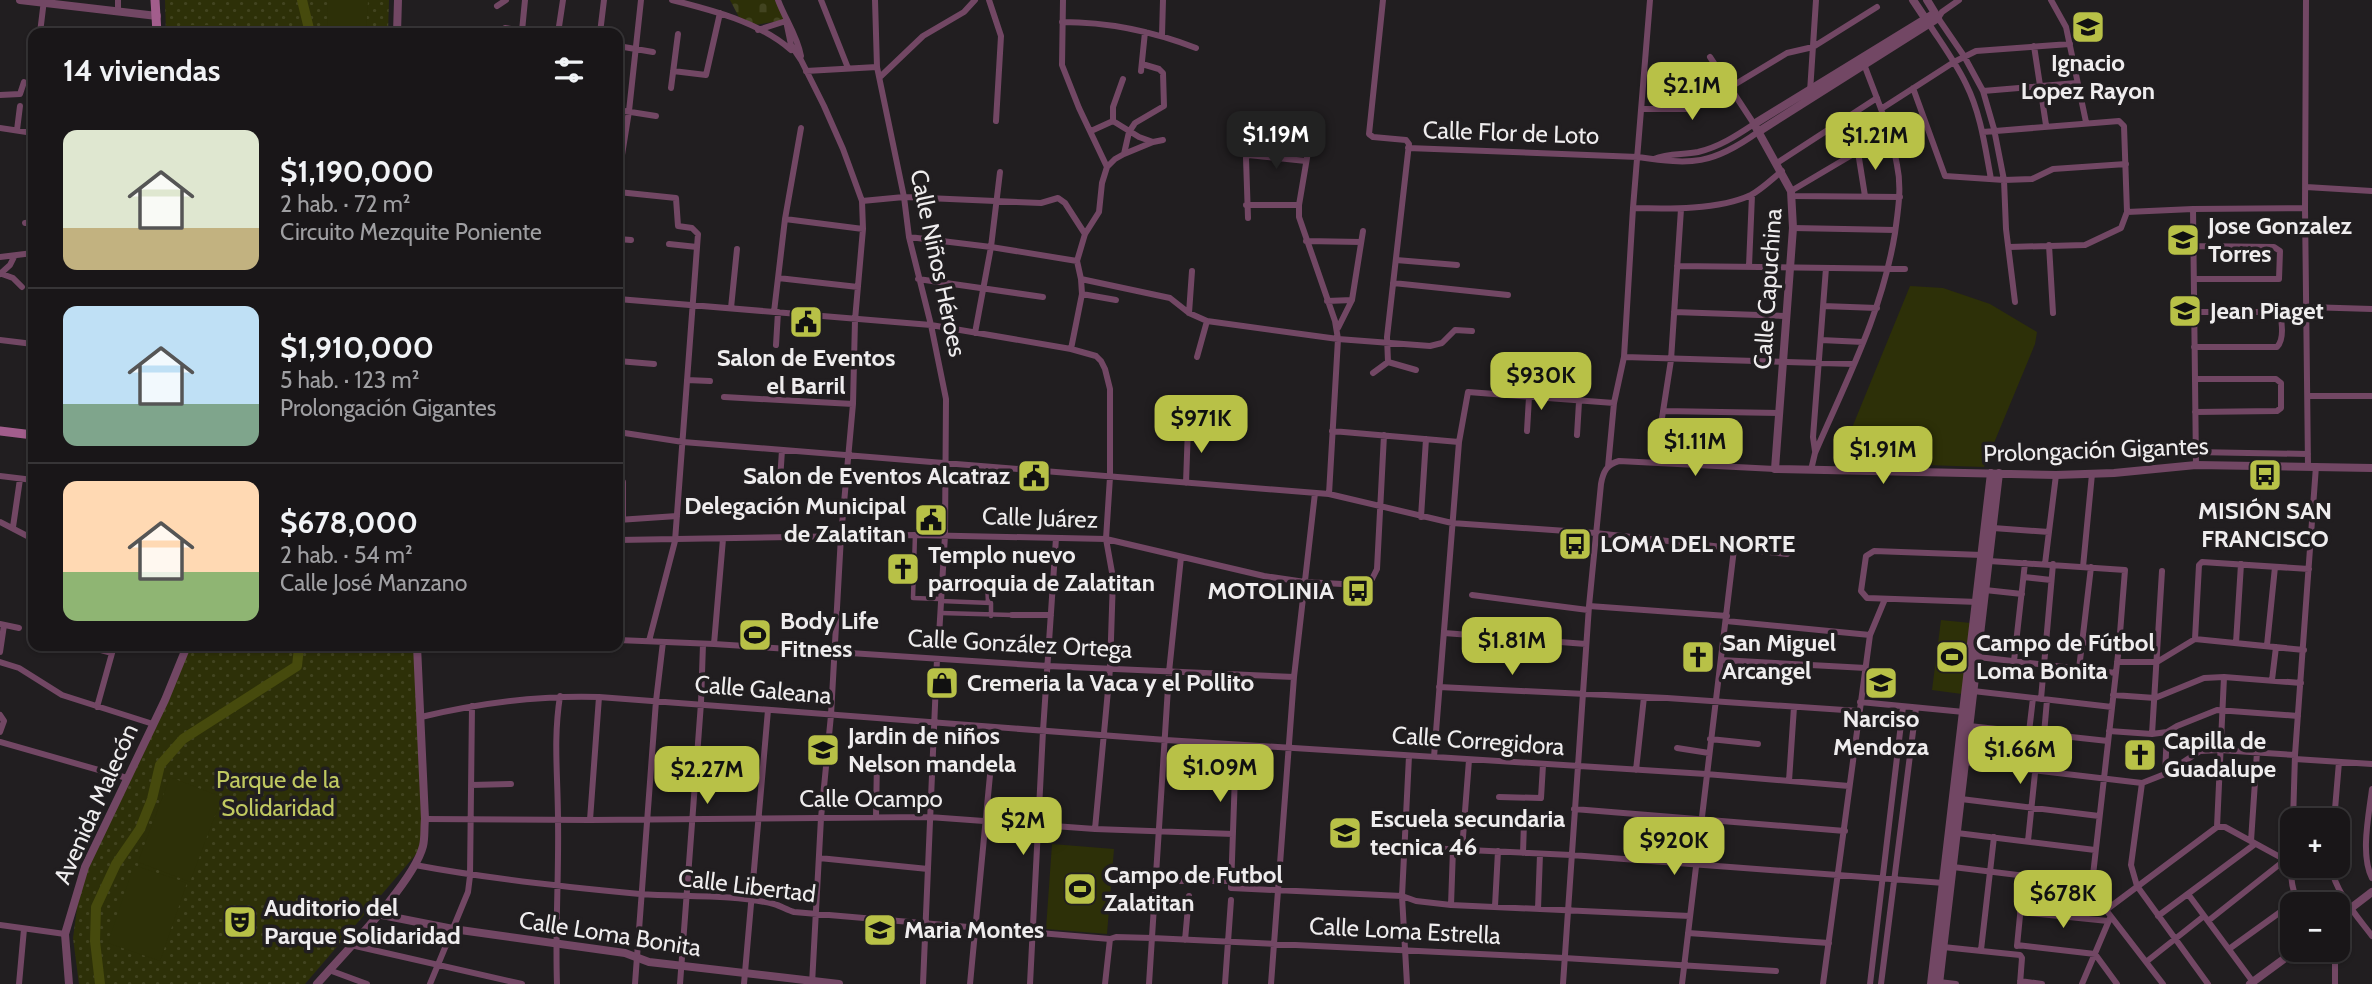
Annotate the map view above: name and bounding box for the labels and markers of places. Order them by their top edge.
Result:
school or university icon: Ignacio Lopez Rayon [2069,8,2107,46]
place label: Ignacio Lopez Rayon [2021,48,2155,105]
pin: $2.1M [1643,62,1741,122]
pin: $1.19M [1219,111,1333,171]
pin: $1.21M [1818,113,1932,172]
place label: Jose Gonzalez Torres [2207,211,2352,268]
school or university icon: Jose Gonzalez Torres [2164,221,2202,259]
school or university icon: Jean Piaget [2166,292,2204,330]
place label: Jean Piaget [2209,296,2324,325]
public building icon: Salon de Eventos el Barril [787,303,825,341]
place label: Salon de Eventos el Barril [717,343,895,400]
pin: $930K [1492,352,1590,412]
pin: $971K [1152,396,1250,455]
pin: $1.11M [1638,419,1752,478]
pin: $1.91M [1826,426,1940,486]
bus stop icon: MISIÓN SAN FRANCISCO [2246,456,2284,494]
public building icon: Salon de Eventos Alcatraz [1015,457,1053,495]
place label: Salon de Eventos Alcatraz [743,461,1010,490]
place label: Delegación Municipal de Zalatitan [684,491,906,548]
place label: MISIÓN SAN FRANCISCO [2198,496,2332,553]
public building icon: Delegación Municipal de Zalatitan [912,501,950,539]
bus stop icon: LOMA DEL NORTE [1556,525,1594,563]
place label: LOMA DEL NORTE [1600,529,1795,558]
place label: Templo nuevo parroquia de Zalatitan [928,540,1155,597]
church icon: Templo nuevo parroquia de Zalatitan [884,550,922,588]
bus stop icon: MOTOLINIA [1339,572,1377,610]
place label: MOTOLINIA [1207,576,1334,605]
place label: Body Life Fitness [780,606,879,663]
sports icon: Body Life Fitness [736,616,774,654]
pin: $1.81M [1455,618,1569,677]
place label: San Miguel Arcangel [1722,628,1836,685]
place label: Campo de Fútbol Loma Bonita [1976,628,2155,685]
church icon: San Miguel Arcangel [1679,638,1717,676]
sports icon: Campo de Fútbol Loma Bonita [1933,638,1971,676]
shop icon: Cremeria la Vaca y el Pollito [923,664,961,702]
school or university icon: Narciso Mendoza [1862,664,1900,702]
place label: Cremeria la Vaca y el Pollito [967,668,1254,697]
place label: Narciso Mendoza [1833,704,1929,761]
place label: Jardin de niños Nelson mandela [847,721,1016,778]
pin: $1.66M [1963,726,2077,786]
place label: Capilla de Guadalupe [2164,726,2276,783]
school or university icon: Jardin de niños Nelson mandela [804,731,842,769]
church icon: Capilla de Guadalupe [2121,736,2159,774]
pin: $1.09M [1163,744,1277,804]
pin: $2.27M [650,746,764,806]
pin: $2M [989,798,1057,857]
place label: Escuela secundaria tecnica 46 [1370,804,1565,861]
school or university icon: Escuela secundaria tecnica 46 [1326,814,1364,852]
pin: $920K [1625,818,1723,877]
place label: Campo de Futbol Zalatitan [1104,860,1283,917]
sports icon: Campo de Futbol Zalatitan [1061,870,1099,908]
pin: $678K [2014,870,2112,930]
place label: Auditorio del Parque Solidaridad [264,893,461,950]
theatre icon: Auditorio del Parque Solidaridad [221,903,259,941]
school or university icon: Maria Montes [861,911,899,949]
place label: Maria Montes [904,915,1044,944]

